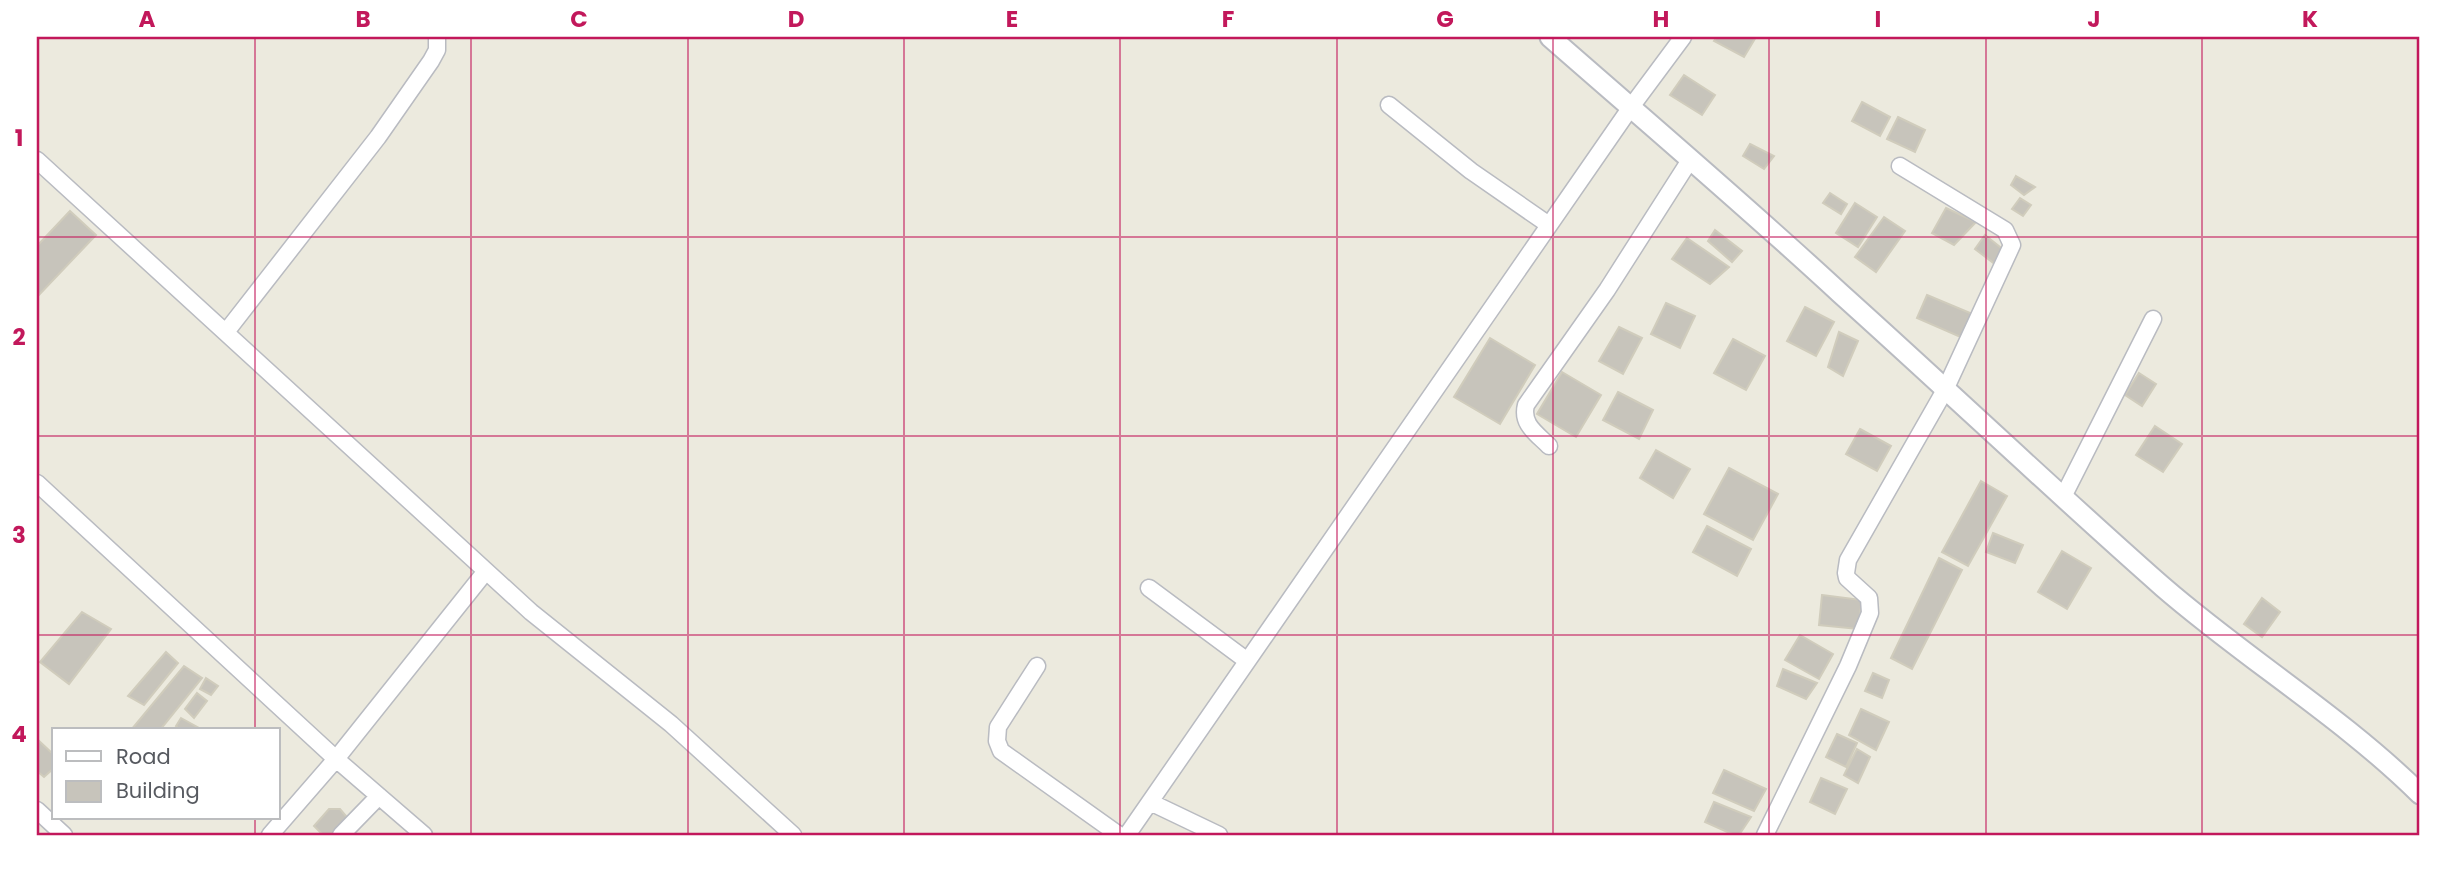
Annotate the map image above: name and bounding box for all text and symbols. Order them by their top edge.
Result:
text: A [139,3,156,35]
text: B [355,3,371,35]
text: C [570,3,588,35]
text: D [788,3,804,35]
text: E [1006,3,1018,35]
text: F [1222,3,1234,35]
text: G [1436,3,1454,35]
text: H [1653,3,1669,35]
text: I [1875,3,1881,35]
text: J [2087,3,2101,35]
text: K [2302,3,2318,35]
text: 1 [15,122,23,154]
text: 2 [12,321,26,353]
text: 3 [12,519,26,551]
text: 4 [11,718,27,750]
legend [52,728,280,820]
text: Road [116,742,171,771]
text: Building [116,776,200,805]

